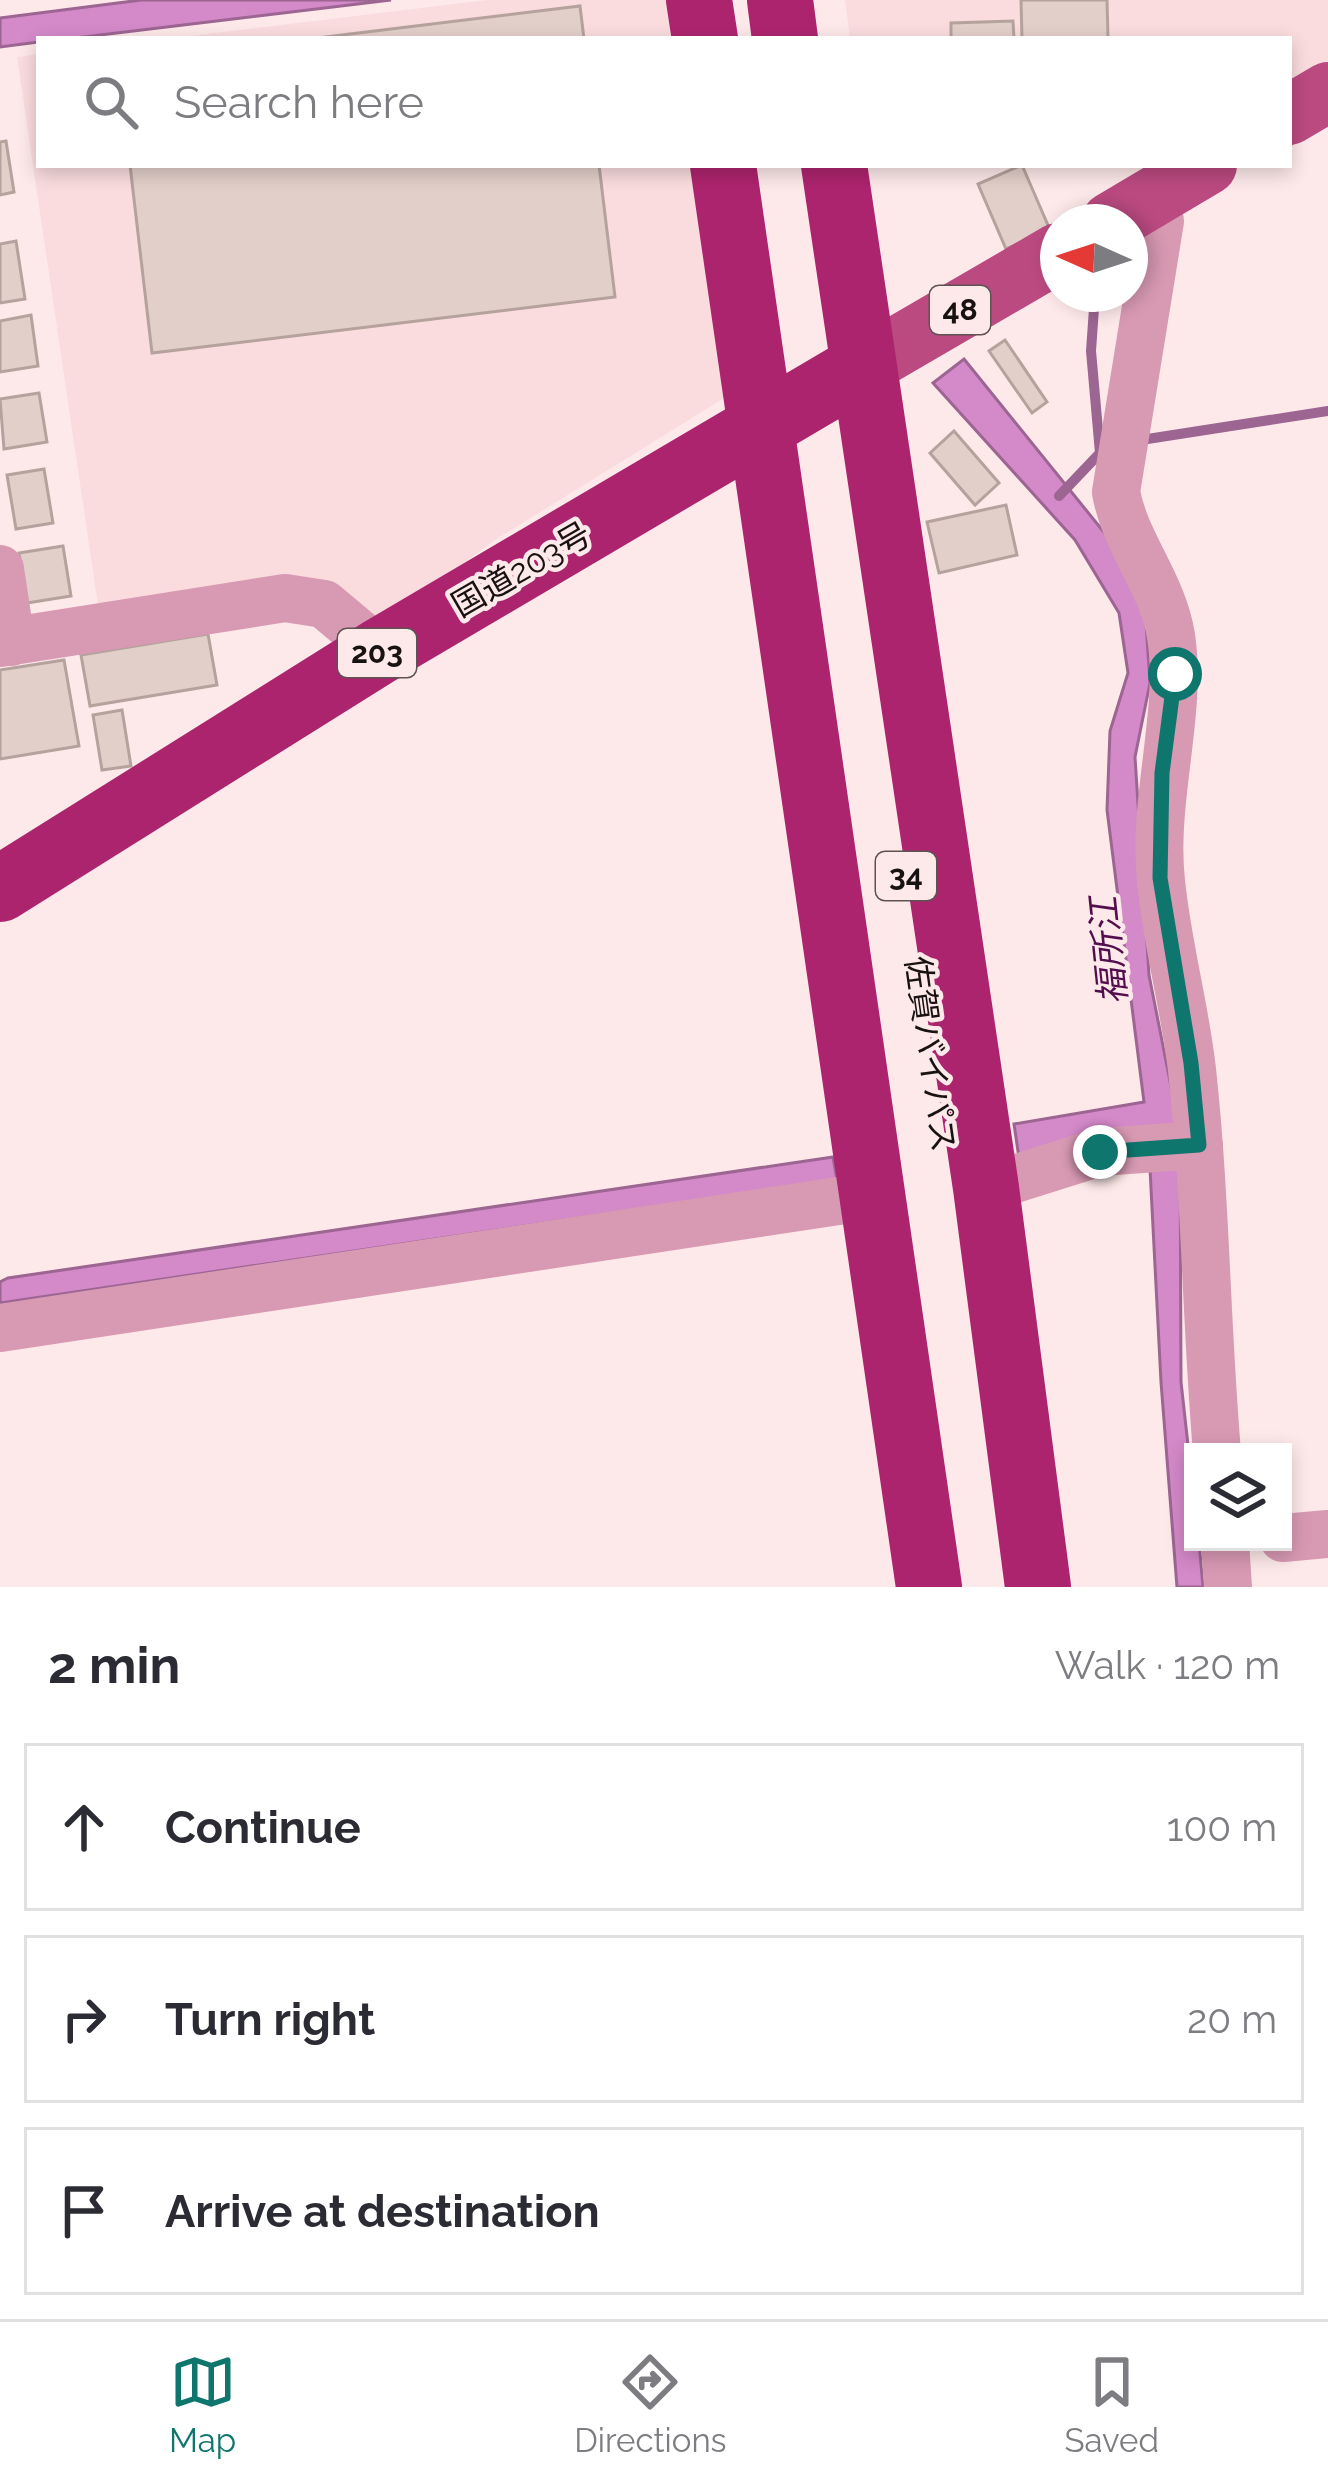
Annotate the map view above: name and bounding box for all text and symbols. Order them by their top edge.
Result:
search box [36,36,1292,168]
icon: search [78,69,144,135]
text: Search here [174,76,424,129]
north arrow [1040,204,1148,312]
road number: 48 [930,286,990,334]
street label: 国道203号 [445,514,598,625]
road number: 203 [338,629,416,677]
route start [1148,647,1202,701]
road number: 34 [876,852,936,900]
water label: 福所江 [1081,891,1135,1007]
street label: 佐賀バイパス [897,954,964,1154]
route end [1073,1125,1127,1179]
map controls [1184,1443,1292,1551]
button: layers [1184,1443,1292,1551]
text: 2 min [48,1635,180,1695]
text: Walk · 120 m [1055,1642,1280,1688]
icon: ahead [51,1794,117,1860]
text: Continue [165,1801,361,1854]
text: 100 m [1167,1804,1277,1850]
icon: right [51,1986,117,2052]
text: Turn right [165,1993,375,2046]
text: 20 m [1187,1996,1277,2042]
icon: arrive [51,2178,117,2244]
text: Arrive at destination [165,2185,600,2238]
tab: Map [169,2349,236,2460]
tab: Directions [574,2349,727,2460]
tab: Saved [1065,2349,1159,2460]

